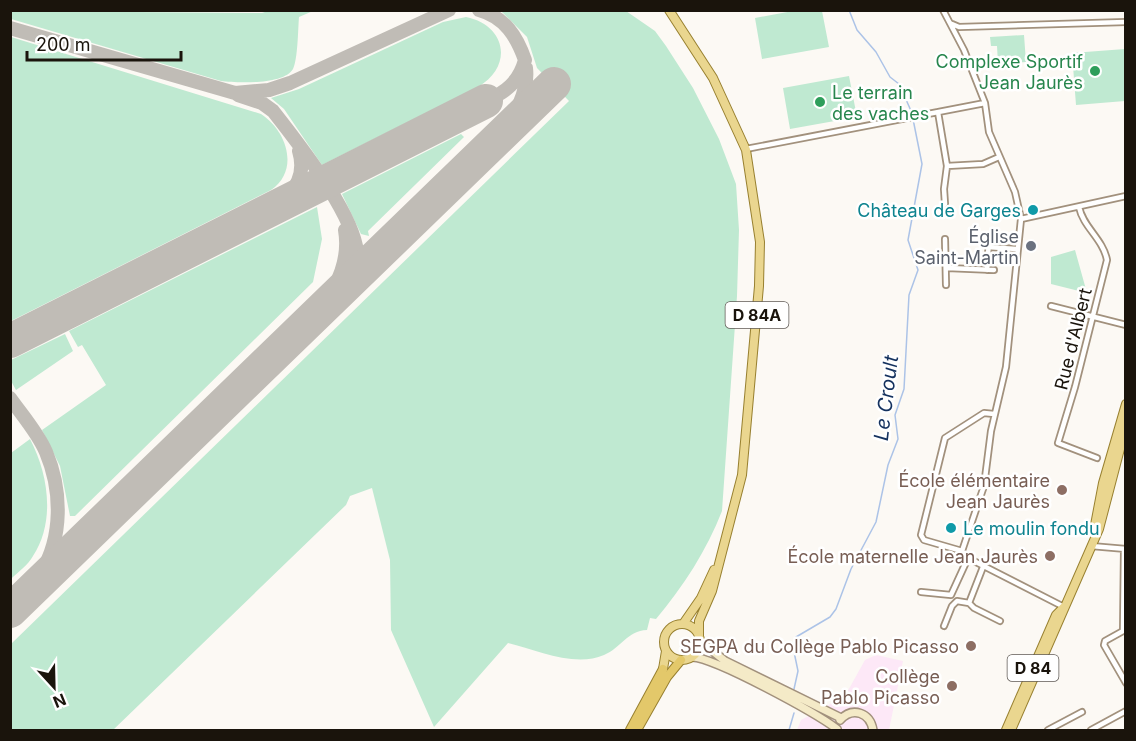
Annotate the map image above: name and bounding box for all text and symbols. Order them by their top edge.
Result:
scale bar [27,24,182,62]
text: 200 m [36,34,91,55]
place label: Complexe Sportif Jean Jaurès [936,51,1083,93]
marker: Complexe Sportif Jean Jaurès [1088,64,1102,78]
place label: Le terrain des vaches [832,82,929,124]
marker: Le terrain des vaches [813,95,827,109]
place label: Château de Garges [857,200,1021,221]
marker: Château de Garges [1026,203,1040,217]
place label: Église Saint-Martin [914,225,1019,268]
marker: Église Saint-Martin [1024,239,1038,253]
street label: Rue d'Albert [1050,286,1096,392]
road number: D 84A [726,302,789,328]
water label: Le Croult [869,354,903,442]
place label: École élémentaire Jean Jaurès [899,469,1050,512]
marker: École élémentaire Jean Jaurès [1055,483,1069,497]
place label: Le moulin fondu [963,518,1100,539]
marker: Le moulin fondu [944,521,958,535]
place label: École maternelle Jean Jaurès [787,545,1038,567]
marker: École maternelle Jean Jaurès [1043,549,1057,563]
place label: SEGPA du Collège Pablo Picasso [680,636,959,657]
marker: SEGPA du Collège Pablo Picasso [964,639,978,653]
road number: D 84 [1008,655,1058,681]
north arrow [24,657,84,717]
place label: Collège Pablo Picasso [821,666,940,708]
marker: Collège Pablo Picasso [945,679,959,693]
text: N [50,689,69,712]

